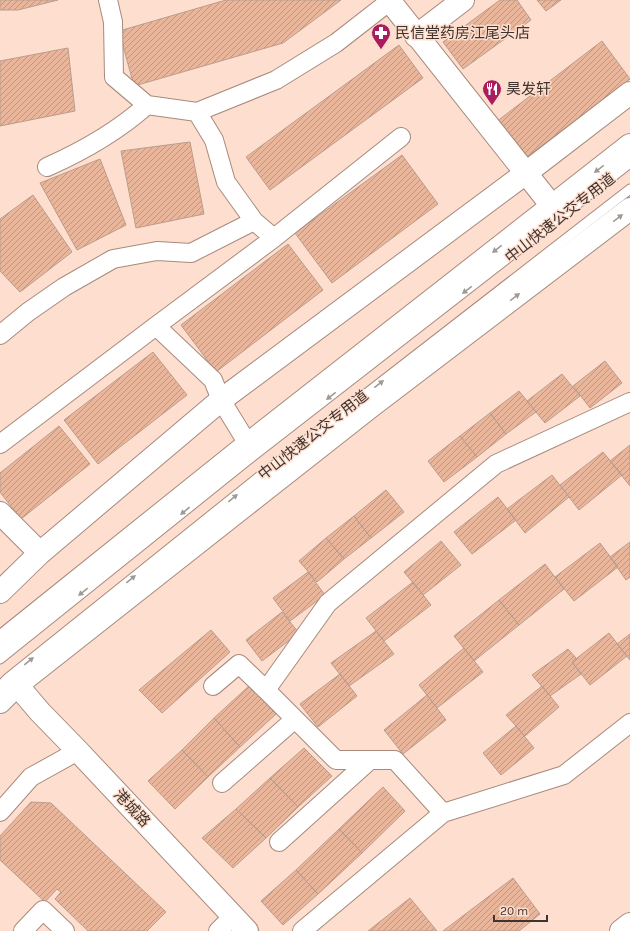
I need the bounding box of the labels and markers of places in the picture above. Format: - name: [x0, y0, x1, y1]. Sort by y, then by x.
- pharmacy icon: 民信堂药房江尾头店: [370, 22, 392, 50]
- place label: 民信堂药房江尾头店: [395, 24, 530, 42]
- restaurant icon: 昊发轩: [481, 78, 503, 106]
- place label: 昊发轩: [506, 80, 551, 98]

